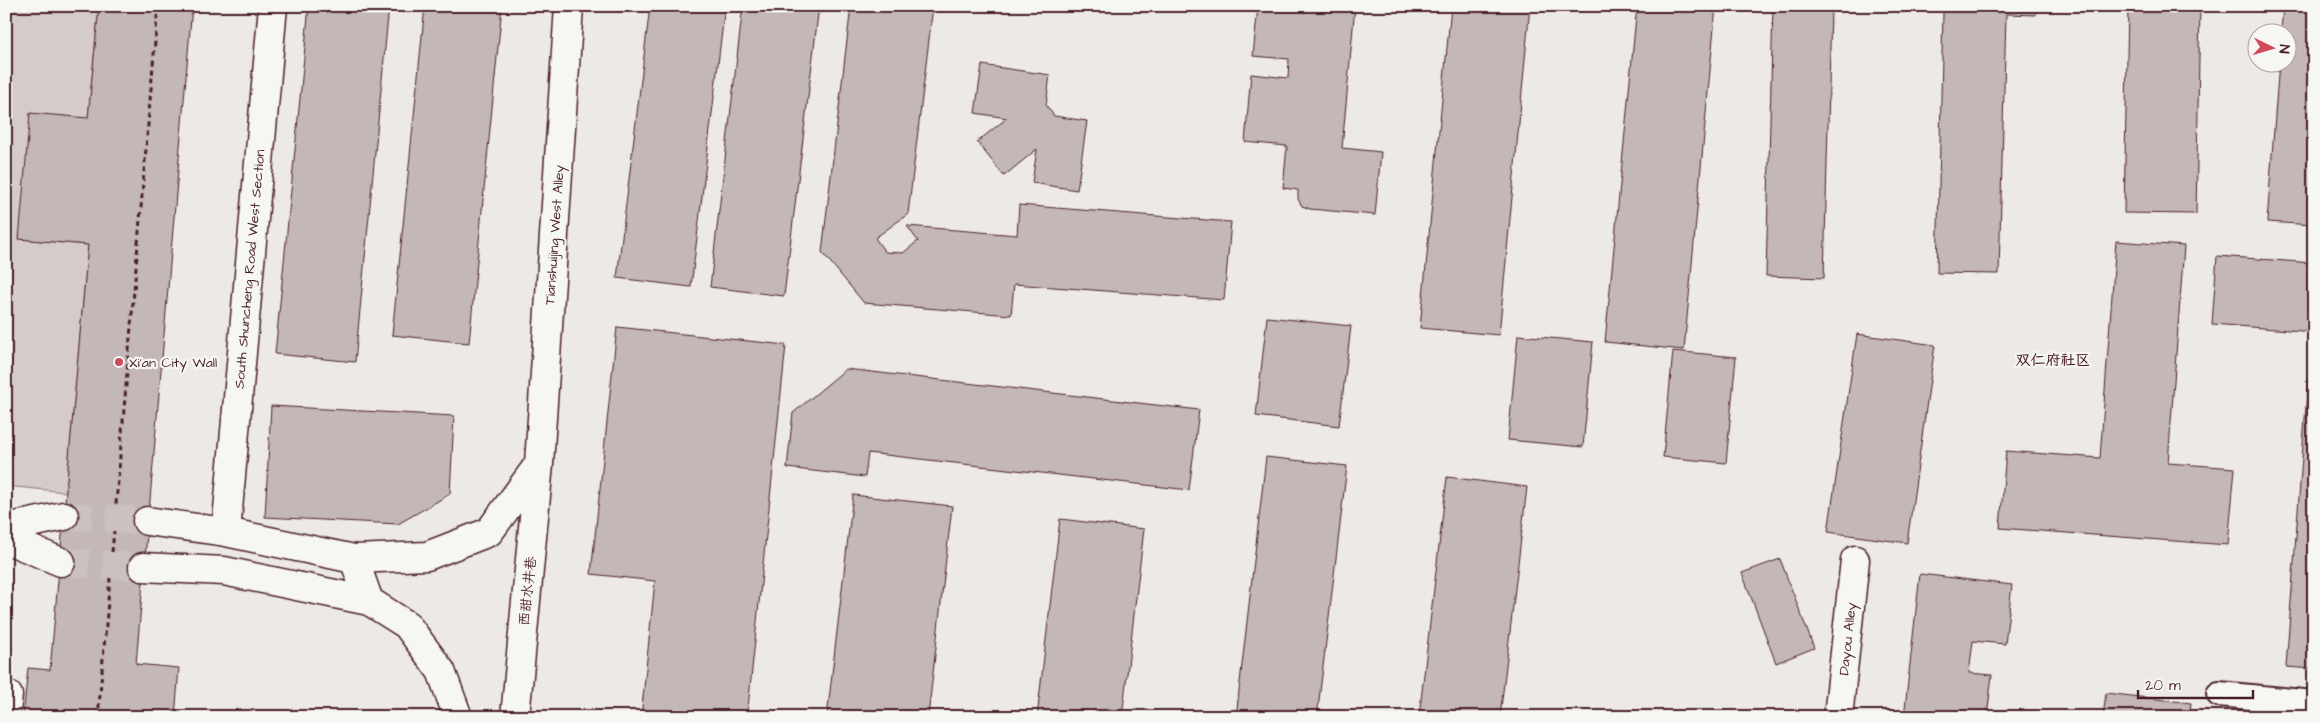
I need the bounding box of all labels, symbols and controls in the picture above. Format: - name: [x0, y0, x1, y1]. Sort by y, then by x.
- north arrow: [2248, 22, 2298, 72]
- text: N: [2274, 44, 2294, 55]
- street label: South Shuncheng Road West Section: [230, 149, 270, 390]
- street label: Tianshuijing West Alley: [540, 164, 570, 306]
- district label: 双仁府社区: [2015, 350, 2091, 371]
- place label: Xi'an City Wall: [129, 353, 217, 373]
- marker: Xi'an City Wall: [113, 356, 125, 368]
- street label: 西甜水井巷: [514, 554, 542, 627]
- street label: Dayou Alley: [1834, 601, 1862, 677]
- scale bar: [2138, 668, 2252, 700]
- text: 20 m: [2145, 675, 2181, 696]

